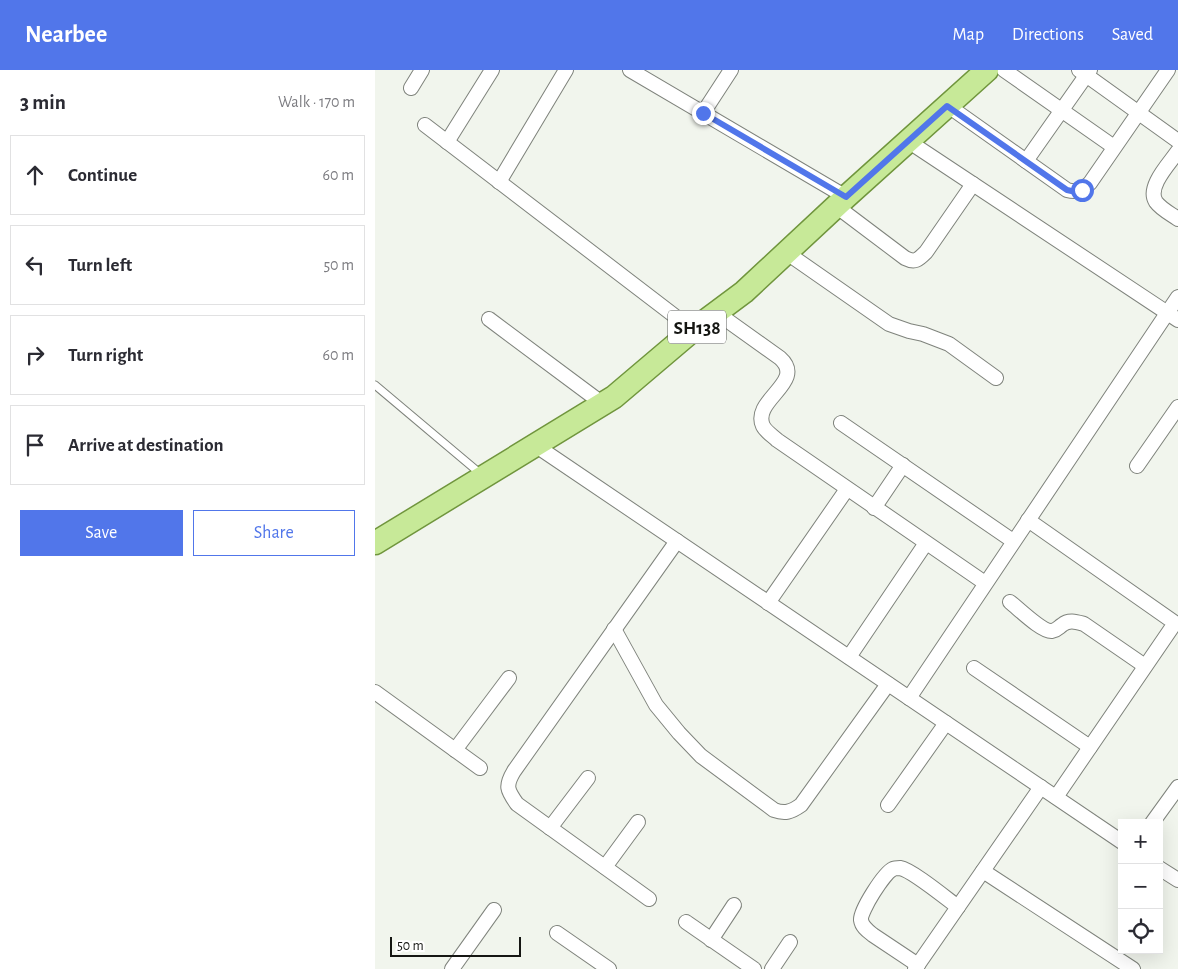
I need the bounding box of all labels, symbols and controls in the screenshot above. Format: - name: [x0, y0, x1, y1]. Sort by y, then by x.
- text: Nearbee: [25, 23, 107, 47]
- text: Map: [953, 26, 984, 44]
- text: Directions: [1012, 26, 1084, 44]
- text: Saved: [1112, 26, 1153, 44]
- text: 3 min: [20, 92, 66, 113]
- text: Walk · 170 m: [278, 94, 355, 110]
- route end: [692, 102, 715, 125]
- icon: ahead: [21, 161, 49, 189]
- text: Continue: [68, 166, 137, 185]
- text: 60 m: [323, 167, 354, 183]
- route start: [1071, 179, 1094, 202]
- icon: left: [21, 251, 49, 279]
- text: Turn left: [68, 256, 132, 275]
- text: 50 m: [323, 257, 354, 273]
- road number: SH138: [668, 310, 726, 344]
- icon: right: [21, 341, 49, 369]
- text: Turn right: [68, 346, 143, 365]
- text: 60 m: [323, 347, 354, 363]
- icon: arrive: [21, 431, 49, 459]
- text: Arrive at destination: [68, 436, 224, 455]
- button: Save: [20, 510, 183, 556]
- button: Share: [193, 510, 355, 556]
- map controls: [1118, 819, 1163, 954]
- button: +: [1118, 819, 1163, 864]
- button: −: [1118, 864, 1163, 909]
- button: locate: [1118, 909, 1163, 954]
- scale bar: [390, 934, 521, 957]
- text: 50 m: [397, 939, 424, 953]

